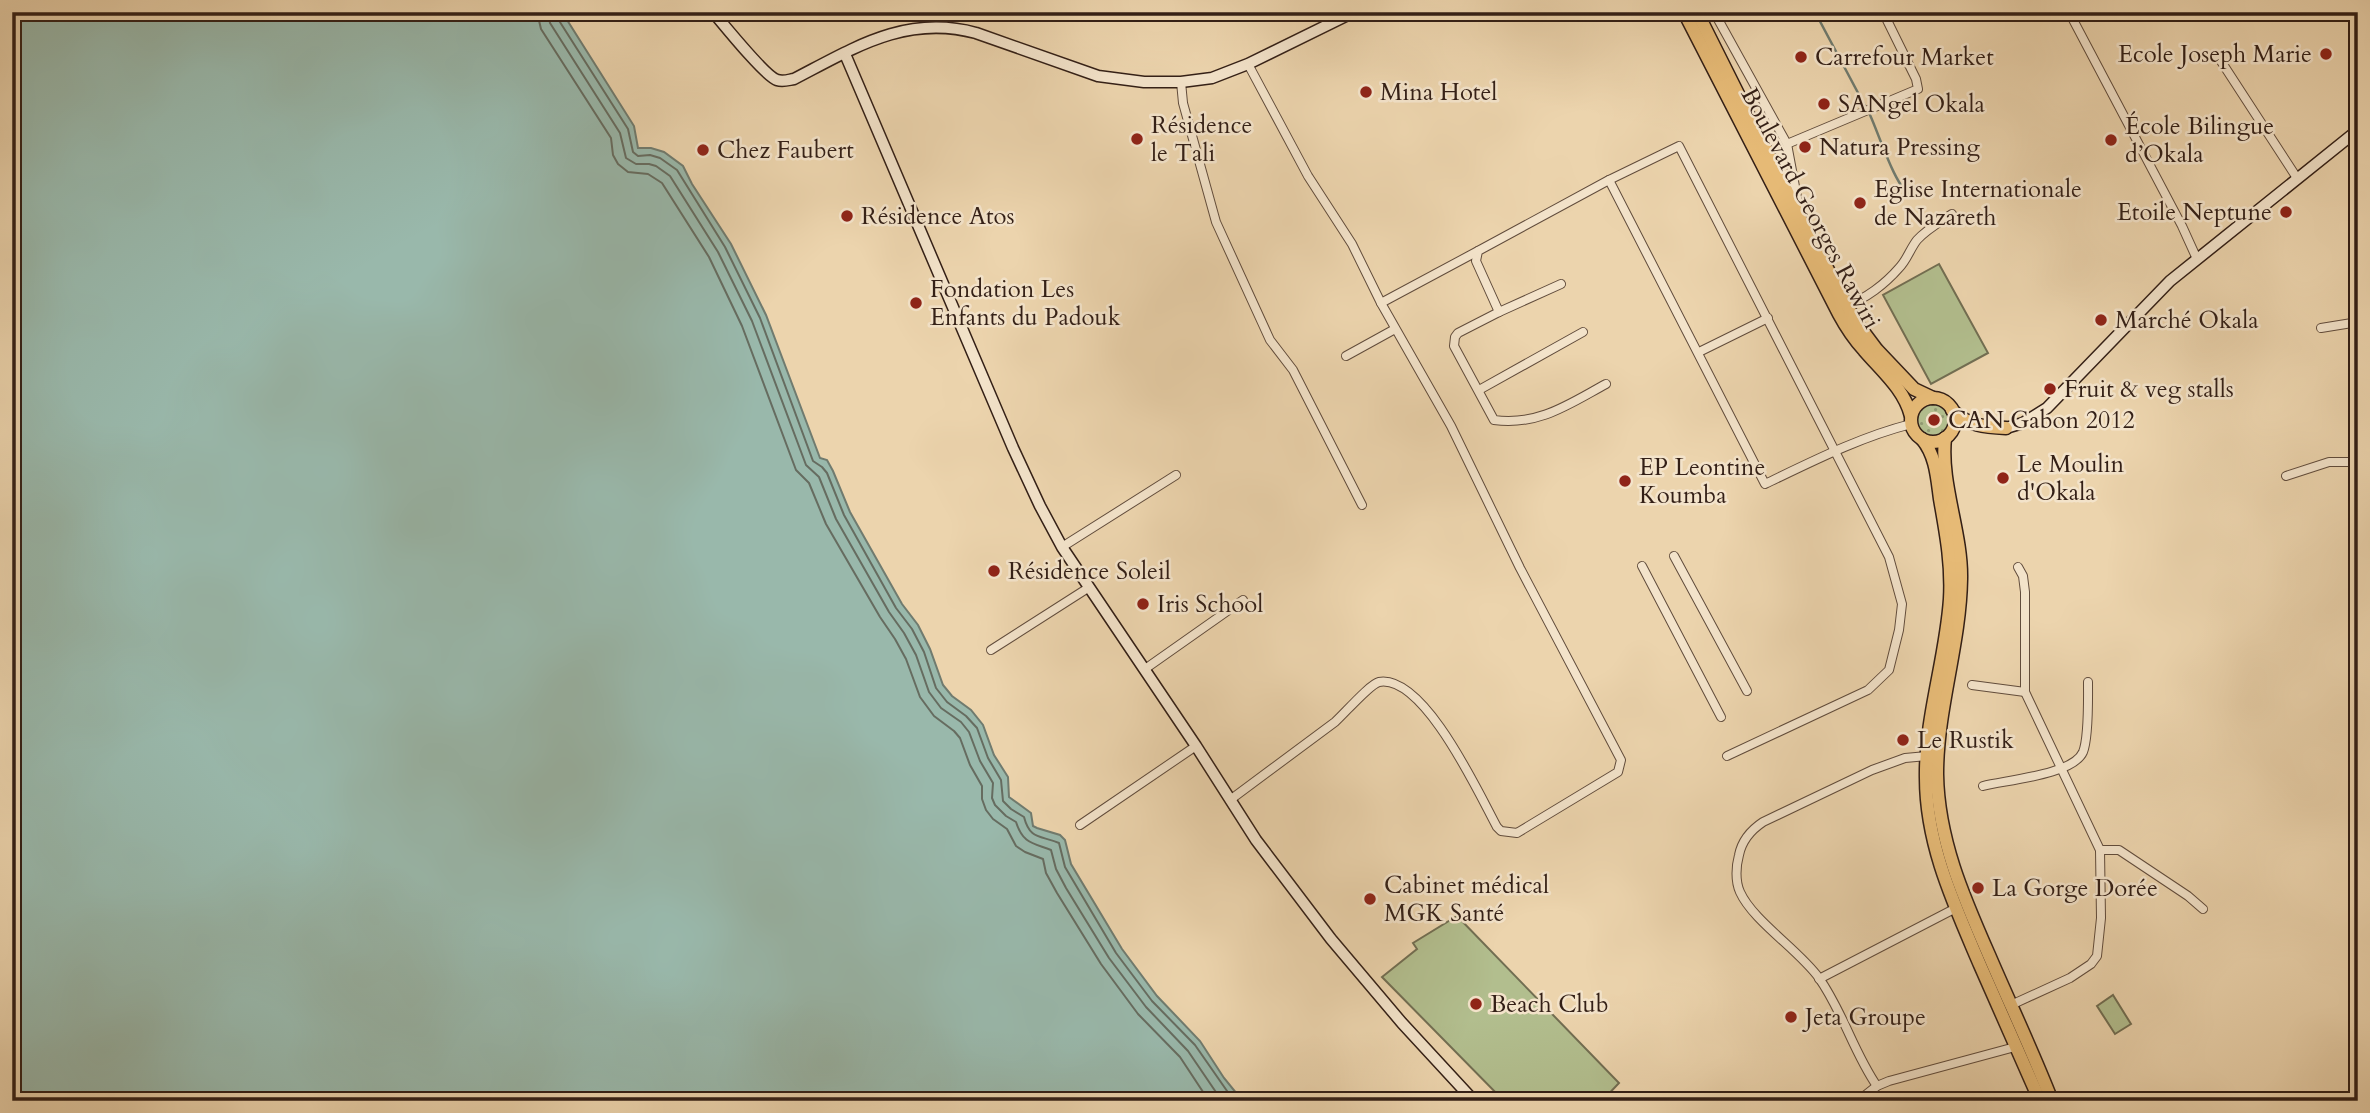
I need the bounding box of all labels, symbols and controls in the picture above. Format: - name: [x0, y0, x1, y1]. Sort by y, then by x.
- place label: Ecole Joseph Marie: [2118, 38, 2312, 71]
- place label: Carrefour Market: [1815, 41, 1994, 74]
- marker: Ecole Joseph Marie: [2318, 46, 2334, 62]
- marker: Carrefour Market: [1793, 49, 1809, 65]
- place label: Mina Hotel: [1380, 76, 1497, 109]
- street label: Boulevard Georges Rawiri: [1733, 82, 1888, 335]
- marker: Mina Hotel: [1358, 84, 1374, 100]
- place label: SANgel Okala: [1838, 88, 1986, 121]
- marker: SANgel Okala: [1816, 96, 1832, 112]
- place label: Résidence le Tali: [1151, 109, 1252, 170]
- place label: École Bilingue d’Okala: [2125, 110, 2274, 171]
- marker: Résidence le Tali: [1129, 131, 1145, 147]
- place label: Natura Pressing: [1819, 131, 1980, 164]
- marker: École Bilingue d’Okala: [2103, 132, 2119, 148]
- place label: Chez Faubert: [717, 134, 854, 167]
- marker: Natura Pressing: [1797, 139, 1813, 155]
- marker: Chez Faubert: [695, 142, 711, 158]
- place label: Eglise Internationale de Nazareth: [1874, 173, 2082, 234]
- marker: Eglise Internationale de Nazareth: [1852, 195, 1868, 211]
- place label: Etoile Neptune: [2117, 196, 2272, 229]
- place label: Résidence Atos: [861, 200, 1015, 233]
- marker: Etoile Neptune: [2278, 204, 2294, 220]
- marker: Résidence Atos: [839, 208, 855, 224]
- place label: Fondation Les Enfants du Padouk: [930, 273, 1121, 334]
- marker: Fondation Les Enfants du Padouk: [908, 295, 924, 311]
- place label: Marché Okala: [2115, 304, 2259, 337]
- marker: Marché Okala: [2093, 312, 2109, 328]
- place label: Fruit & veg stalls: [2064, 373, 2234, 406]
- marker: Fruit & veg stalls: [2042, 381, 2058, 397]
- place label: CAN Gabon 2012: [1948, 404, 2135, 437]
- marker: CAN Gabon 2012: [1926, 412, 1942, 428]
- place label: Le Moulin d'Okala: [2017, 448, 2124, 509]
- place label: EP Leontine Koumba: [1639, 451, 1765, 512]
- marker: Le Moulin d'Okala: [1995, 470, 2011, 486]
- marker: EP Leontine Koumba: [1617, 473, 1633, 489]
- place label: Résidence Soleil: [1008, 555, 1171, 588]
- marker: Résidence Soleil: [986, 563, 1002, 579]
- place label: Iris School: [1157, 588, 1263, 621]
- marker: Iris School: [1135, 596, 1151, 612]
- place label: Le Rustik: [1917, 724, 2014, 757]
- marker: Le Rustik: [1895, 732, 1911, 748]
- place label: Cabinet médical MGK Santé: [1384, 869, 1549, 930]
- place label: La Gorge Dorée: [1992, 872, 2158, 905]
- marker: La Gorge Dorée: [1970, 880, 1986, 896]
- marker: Cabinet médical MGK Santé: [1362, 891, 1378, 907]
- place label: Beach Club: [1490, 988, 1609, 1021]
- marker: Beach Club: [1468, 996, 1484, 1012]
- place label: Jeta Groupe: [1802, 1001, 1926, 1034]
- marker: Jeta Groupe: [1783, 1009, 1799, 1025]

